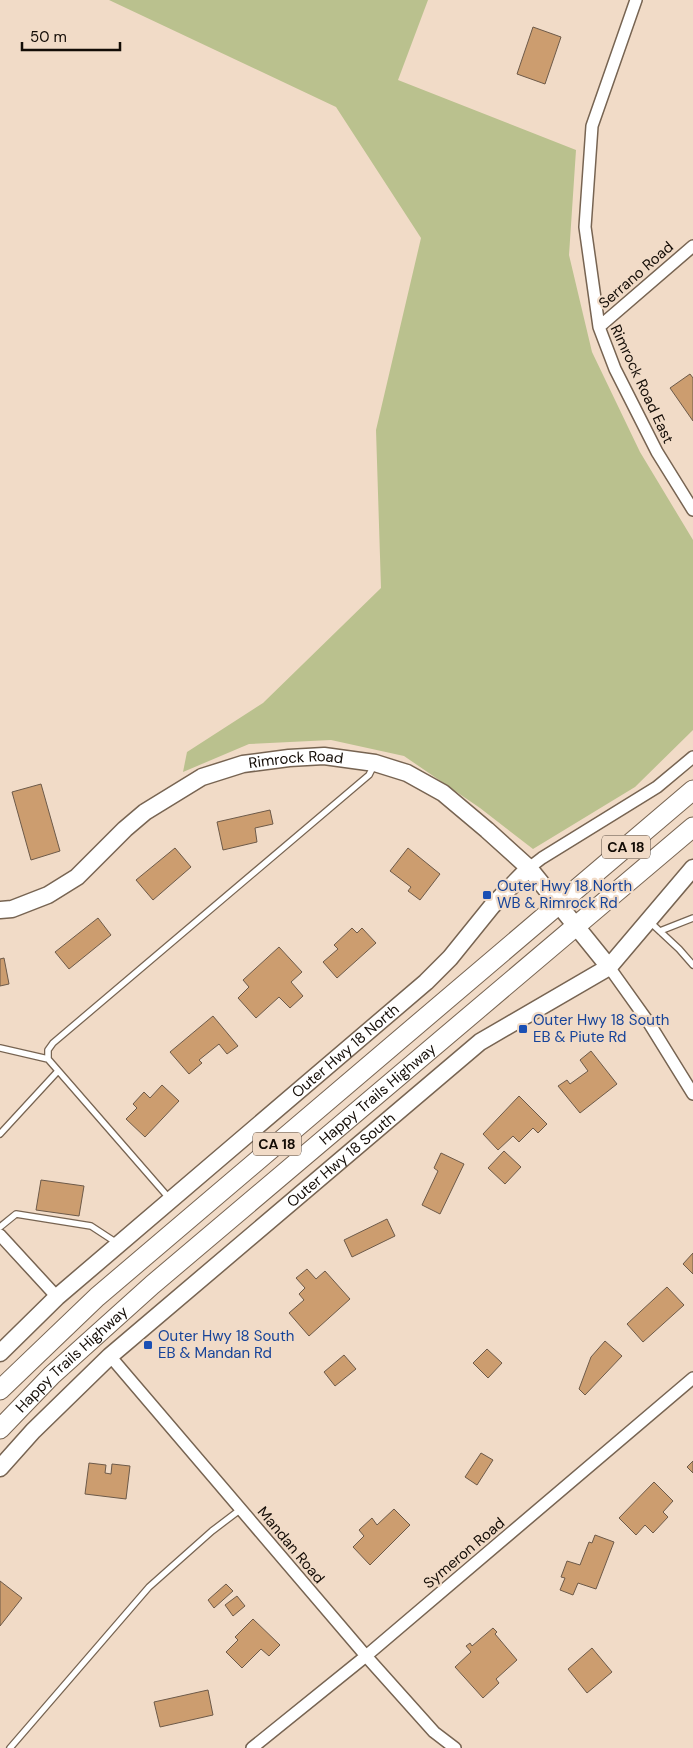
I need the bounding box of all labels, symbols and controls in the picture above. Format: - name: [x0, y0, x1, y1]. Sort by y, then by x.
- scale bar: [22, 20, 120, 52]
- text: 50 m: [30, 27, 67, 47]
- street label: Serrano Road: [594, 237, 678, 313]
- street label: Rimrock Road East: [606, 321, 678, 447]
- street label: Rimrock Road: [247, 746, 344, 773]
- road number: CA 18: [602, 836, 650, 859]
- place label: Outer Hwy 18 North WB & Rimrock Rd: [497, 876, 632, 913]
- marker: Outer Hwy 18 North WB & Rimrock Rd: [481, 889, 493, 901]
- street label: Outer Hwy 18 North: [287, 999, 403, 1102]
- place label: Outer Hwy 18 South EB & Piute Rd: [533, 1010, 669, 1047]
- marker: Outer Hwy 18 South EB & Piute Rd: [517, 1023, 529, 1035]
- street label: Happy Trails Highway: [315, 1039, 441, 1149]
- street label: Outer Hwy 18 South: [282, 1108, 400, 1212]
- road number: CA 18: [253, 1132, 301, 1156]
- street label: Happy Trails Highway: [11, 1301, 132, 1417]
- place label: Outer Hwy 18 South EB & Mandan Rd: [158, 1326, 294, 1363]
- marker: Outer Hwy 18 South EB & Mandan Rd: [142, 1339, 154, 1351]
- street label: Mandan Road: [253, 1502, 329, 1588]
- street label: Symeron Road: [419, 1513, 509, 1593]

